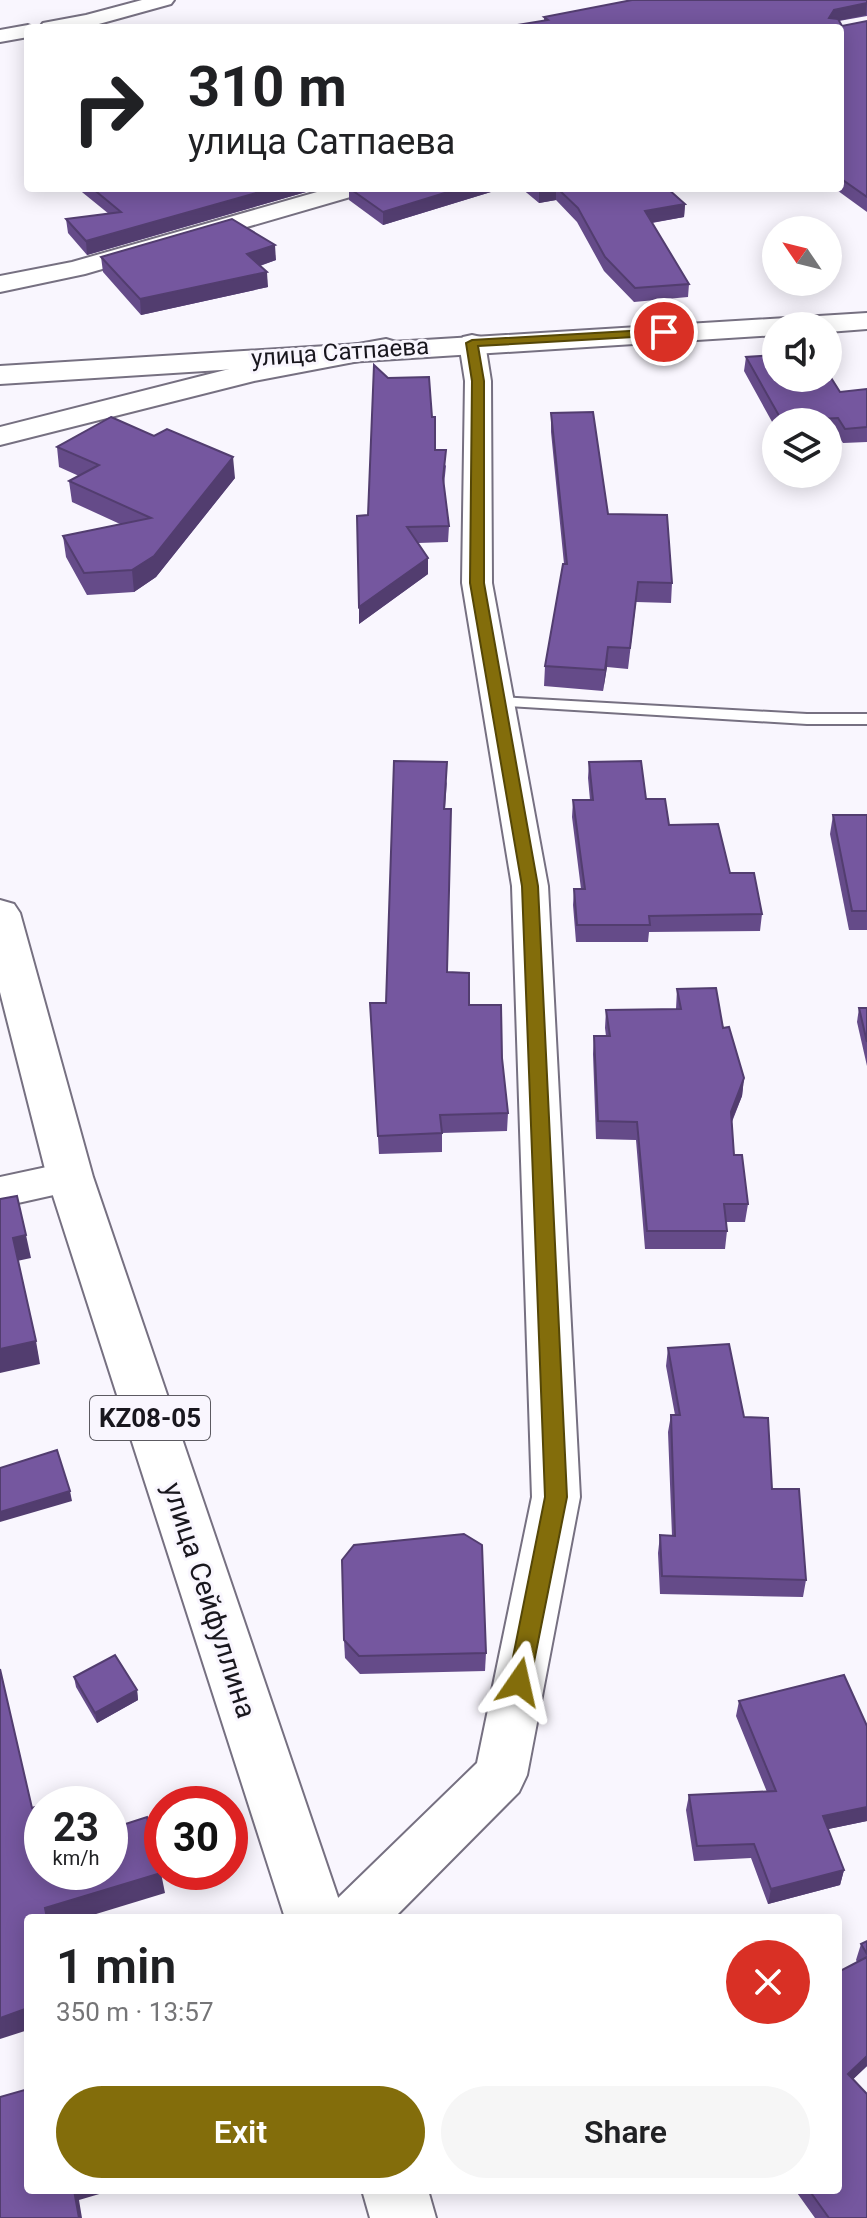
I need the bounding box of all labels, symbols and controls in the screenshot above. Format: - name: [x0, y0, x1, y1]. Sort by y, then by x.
- text: 310 m: [188, 54, 347, 120]
- icon: right: [56, 56, 160, 160]
- text: улица Сатпаева: [188, 121, 455, 163]
- north arrow: [762, 216, 842, 296]
- map controls: [762, 216, 842, 488]
- pin: [630, 298, 698, 366]
- icon: arrive: [642, 310, 686, 354]
- button: sound: [762, 312, 842, 392]
- street label: улица Сатпаева: [250, 332, 430, 372]
- button: layers: [762, 408, 842, 488]
- road number: KZ08-05: [90, 1396, 210, 1440]
- street label: улица Сейфуллина: [156, 1478, 263, 1722]
- position arrow: [477, 1640, 561, 1724]
- speed limit sign: 30: [144, 1786, 248, 1890]
- text: 23: [53, 1804, 99, 1851]
- text: km/h: [53, 1846, 99, 1870]
- text: 1 min: [56, 1938, 176, 1995]
- button: close: [726, 1940, 810, 2024]
- text: 350 m · 13:57: [56, 1997, 214, 2027]
- button: Exit: [56, 2086, 425, 2178]
- button: Share: [441, 2086, 810, 2178]

